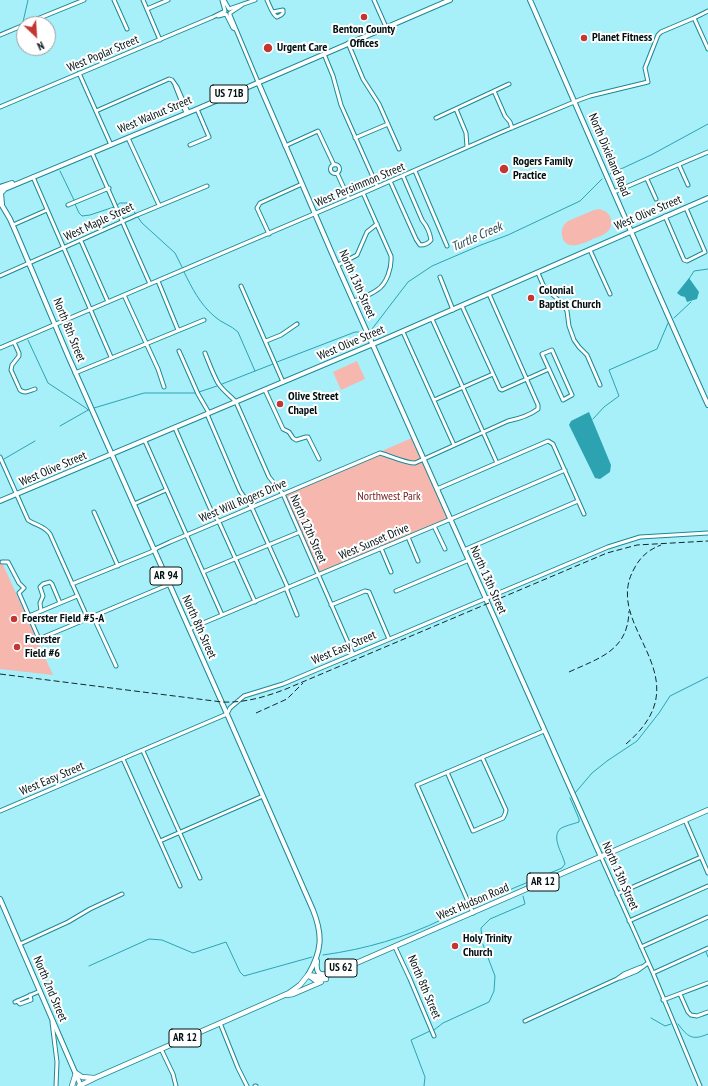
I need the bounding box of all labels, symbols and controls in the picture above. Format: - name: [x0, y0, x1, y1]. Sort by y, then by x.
- marker: Benton County Offices: [359, 12, 369, 22]
- north arrow: [16, 16, 56, 56]
- place label: Benton County Offices: [333, 23, 395, 51]
- place label: Planet Fitness: [592, 31, 652, 45]
- street label: West Poplar Street: [65, 32, 141, 76]
- marker: Planet Fitness: [579, 33, 589, 43]
- text: N: [35, 38, 46, 54]
- place label: Urgent Care: [277, 41, 327, 55]
- marker: Urgent Care: [262, 42, 274, 54]
- road number: US 71B: [210, 85, 248, 103]
- street label: West Walnut Street: [116, 93, 194, 137]
- street label: North Dixieland Road: [585, 111, 633, 199]
- place label: Rogers Family Practice: [513, 155, 573, 183]
- street label: West Persimmon Street: [313, 160, 407, 210]
- marker: Rogers Family Practice: [498, 163, 510, 175]
- street label: West Olive Street: [612, 192, 684, 234]
- street label: West Maple Street: [62, 200, 136, 244]
- water label: Turtle Creek: [449, 219, 505, 255]
- street label: North 13th Street: [336, 248, 378, 320]
- place label: Colonial Baptist Church: [539, 284, 601, 312]
- marker: Colonial Baptist Church: [526, 293, 536, 303]
- street label: North 8th Street: [50, 296, 88, 364]
- street label: West Olive Street: [315, 322, 387, 364]
- place label: Olive Street Chapel: [288, 390, 339, 418]
- marker: Olive Street Chapel: [275, 399, 285, 409]
- street label: West Olive Street: [17, 448, 89, 490]
- street label: West Will Rogers Drive: [197, 476, 289, 526]
- park label: Northwest Park: [357, 490, 421, 504]
- street label: North 12th Street: [287, 493, 329, 565]
- street label: West Sunset Drive: [337, 521, 411, 563]
- street label: North 13th Street: [467, 544, 509, 616]
- road number: AR 94: [150, 567, 182, 585]
- street label: North 8th Street: [179, 593, 219, 661]
- place label: Foerster Field #5-A: [22, 612, 104, 626]
- marker: Foerster Field #5-A: [9, 614, 19, 624]
- street label: West Easy Street: [310, 628, 378, 668]
- place label: Foerster Field #6: [25, 633, 60, 661]
- marker: Foerster Field #6: [12, 642, 22, 652]
- street label: West Easy Street: [18, 759, 86, 799]
- street label: North 13th Street: [599, 840, 641, 912]
- road number: AR 12: [527, 873, 559, 891]
- street label: West Hudson Road: [435, 880, 511, 924]
- place label: Holy Trinity Church: [463, 932, 512, 960]
- marker: Holy Trinity Church: [450, 941, 460, 951]
- street label: North 8th Street: [404, 953, 444, 1021]
- street label: North 2nd Street: [30, 954, 70, 1024]
- road number: US 62: [325, 959, 357, 977]
- road number: AR 12: [169, 1029, 201, 1047]

